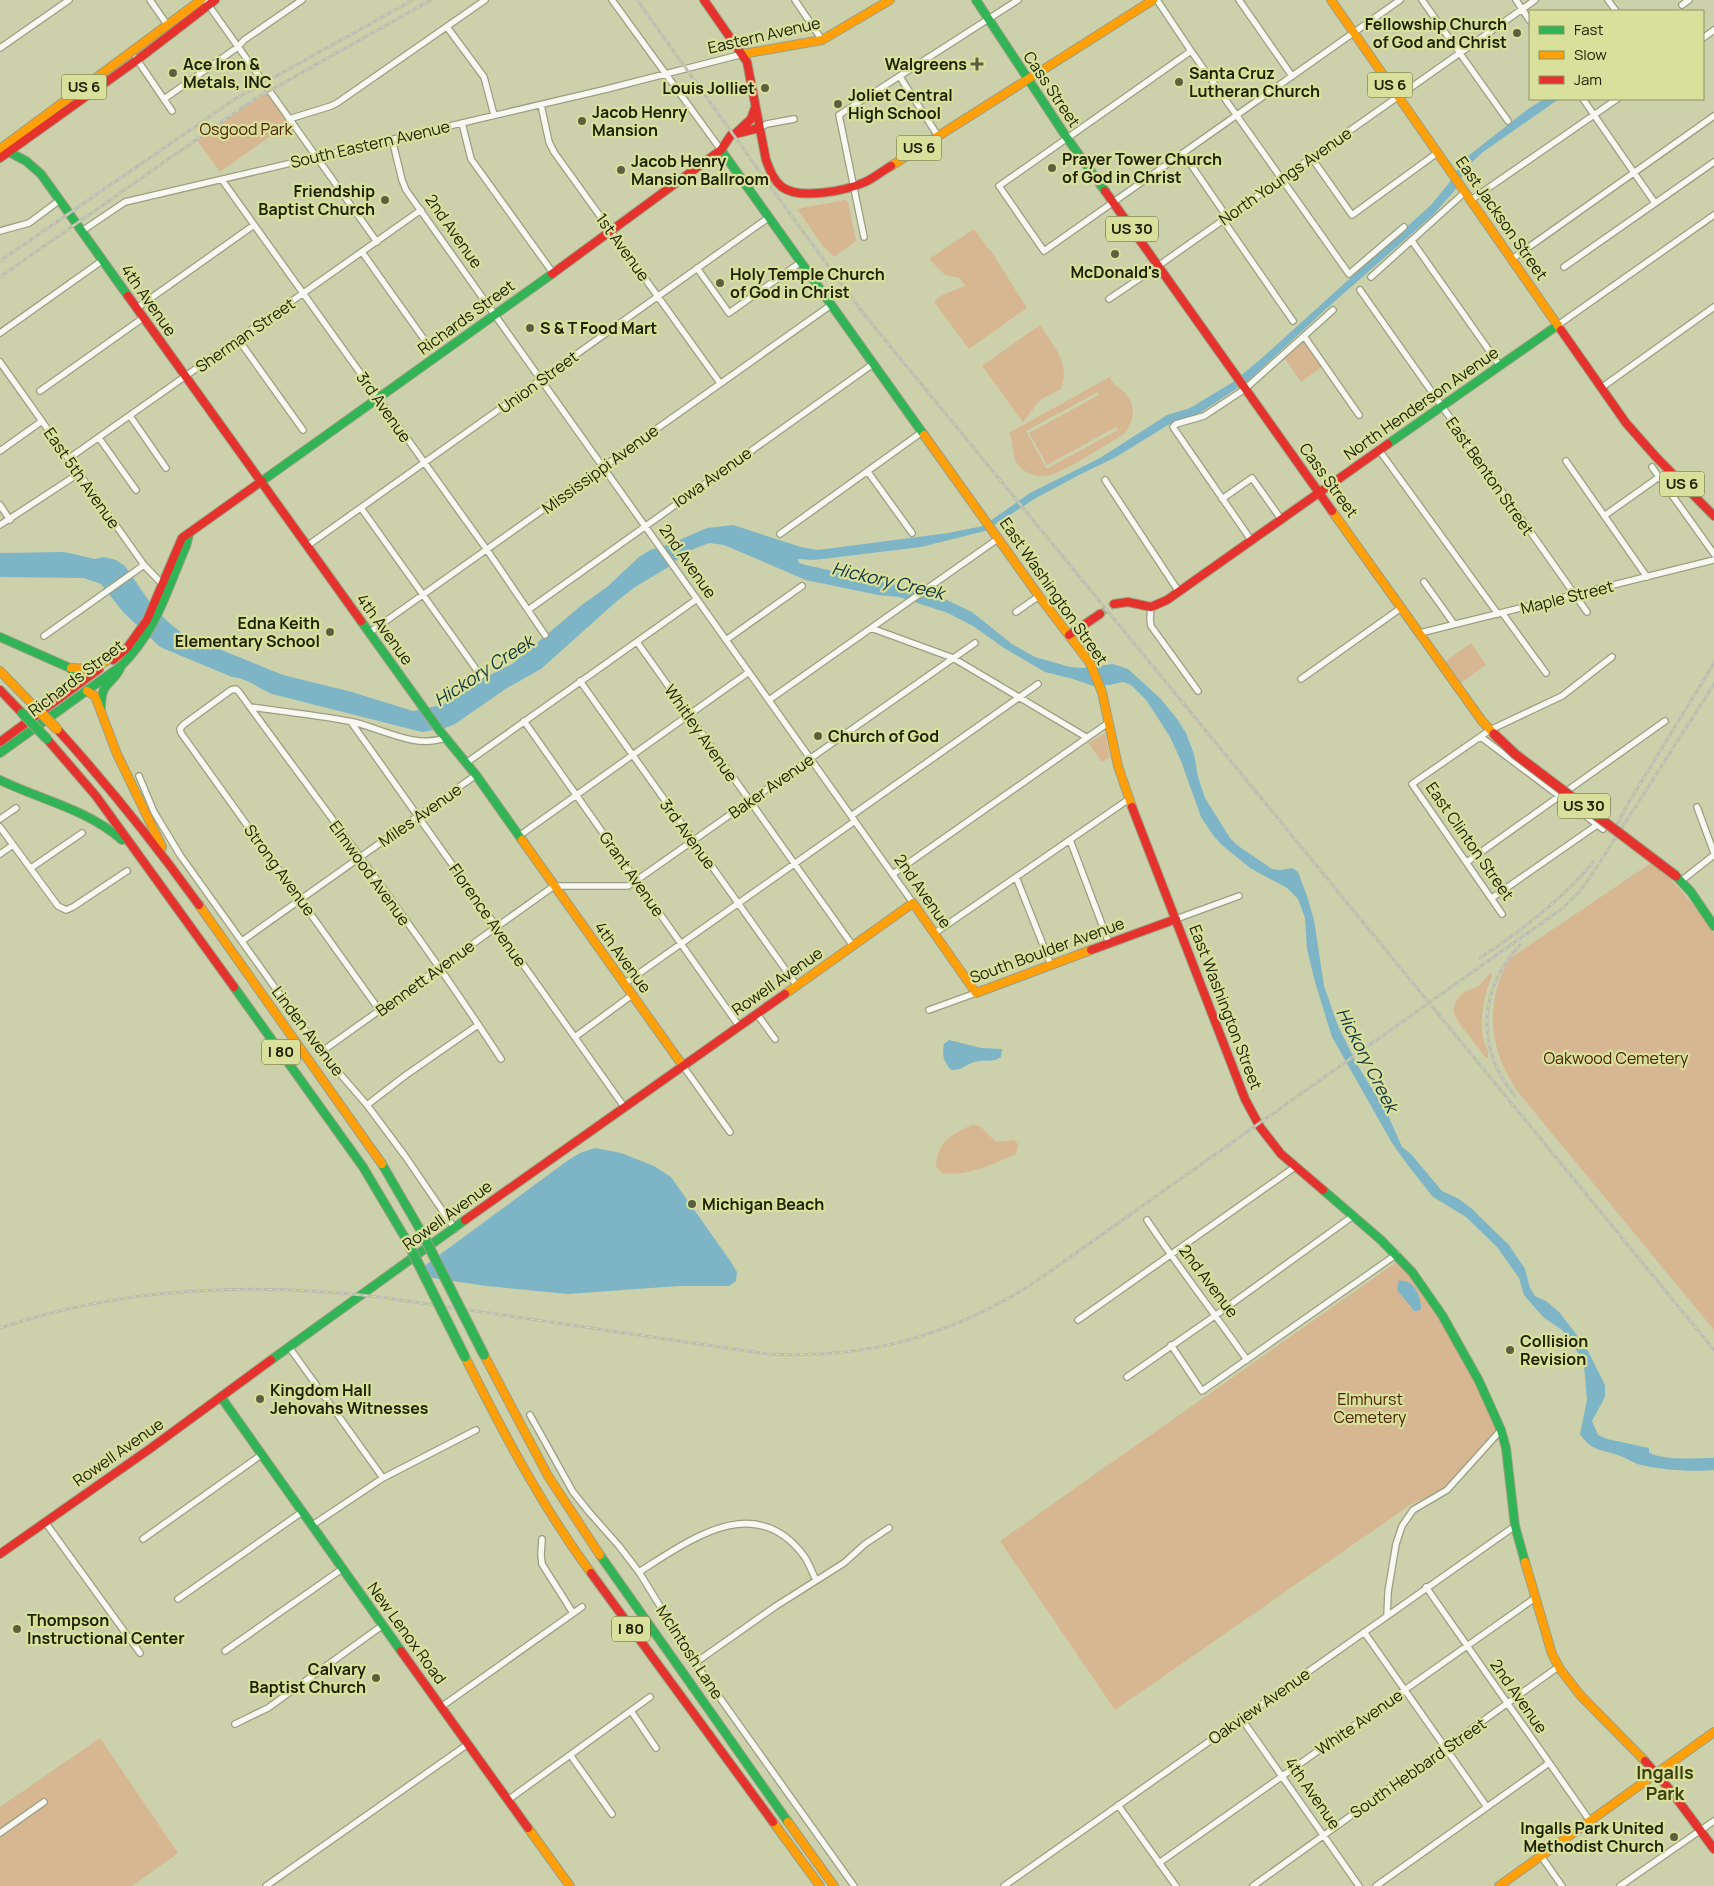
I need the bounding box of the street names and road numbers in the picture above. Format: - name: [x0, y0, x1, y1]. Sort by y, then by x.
- street label: Eastern Avenue: [705, 11, 823, 59]
- street label: Cass Street: [1018, 47, 1086, 131]
- road number: US 6: [1368, 72, 1412, 98]
- road number: US 6: [62, 74, 106, 100]
- street label: South Eastern Avenue: [288, 115, 452, 173]
- street label: North Youngs Avenue: [1214, 122, 1356, 230]
- road number: US 6: [896, 136, 942, 160]
- street label: East Jackson Street: [1451, 152, 1553, 284]
- street label: 2nd Avenue: [420, 189, 488, 273]
- street label: 1st Avenue: [591, 209, 655, 285]
- road number: US 30: [1106, 216, 1158, 242]
- street label: 4th Avenue: [116, 260, 182, 340]
- street label: Richards Street: [413, 274, 519, 360]
- street label: Sherman Street: [191, 293, 299, 377]
- street label: North Henderson Avenue: [1339, 341, 1503, 465]
- street label: Union Street: [494, 346, 582, 418]
- street label: 3rd Avenue: [351, 367, 417, 447]
- street label: East Benton Street: [1441, 412, 1539, 540]
- street label: Mississippi Avenue: [537, 419, 663, 519]
- street label: East 5th Avenue: [39, 423, 125, 533]
- street label: Cass Street: [1294, 438, 1364, 522]
- street label: Iowa Avenue: [668, 442, 756, 512]
- road number: US 6: [1660, 472, 1704, 496]
- street label: East Washington Street: [995, 513, 1113, 669]
- street label: 2nd Avenue: [654, 519, 722, 603]
- street label: Maple Street: [1518, 575, 1616, 619]
- street label: 4th Avenue: [352, 589, 418, 669]
- street label: Richards Street: [24, 635, 128, 721]
- street label: Whitley Avenue: [659, 680, 743, 786]
- street label: Baker Avenue: [724, 748, 818, 824]
- street label: East Clinton Street: [1421, 777, 1519, 905]
- street label: Miles Avenue: [374, 778, 466, 852]
- street label: 3rd Avenue: [655, 794, 721, 874]
- road number: US 30: [1558, 794, 1610, 818]
- street label: Elmwood Avenue: [324, 816, 416, 930]
- street label: Strong Avenue: [239, 820, 321, 920]
- street label: Grant Avenue: [594, 827, 670, 921]
- street label: 2nd Avenue: [889, 849, 957, 933]
- street label: Florence Avenue: [444, 859, 532, 971]
- street label: South Boulder Avenue: [967, 912, 1127, 988]
- street label: 4th Avenue: [590, 917, 656, 997]
- street label: East Washington Street: [1184, 921, 1268, 1093]
- street label: Bennett Avenue: [371, 935, 479, 1021]
- street label: Rowell Avenue: [727, 942, 827, 1020]
- street label: Linden Avenue: [267, 981, 349, 1081]
- road number: I 80: [262, 1040, 300, 1064]
- street label: Rowell Avenue: [398, 1175, 496, 1255]
- street label: 2nd Avenue: [1174, 1240, 1244, 1322]
- street label: Rowell Avenue: [68, 1413, 168, 1491]
- street label: New Lenox Road: [363, 1578, 451, 1688]
- street label: McIntosh Lane: [651, 1601, 729, 1703]
- road number: I 80: [612, 1616, 650, 1642]
- street label: 2nd Avenue: [1485, 1654, 1553, 1738]
- street label: Oakview Avenue: [1204, 1663, 1314, 1749]
- street label: White Avenue: [1311, 1684, 1407, 1760]
- street label: South Hebbard Street: [1346, 1713, 1490, 1823]
- street label: 4th Avenue: [1280, 1753, 1346, 1833]

